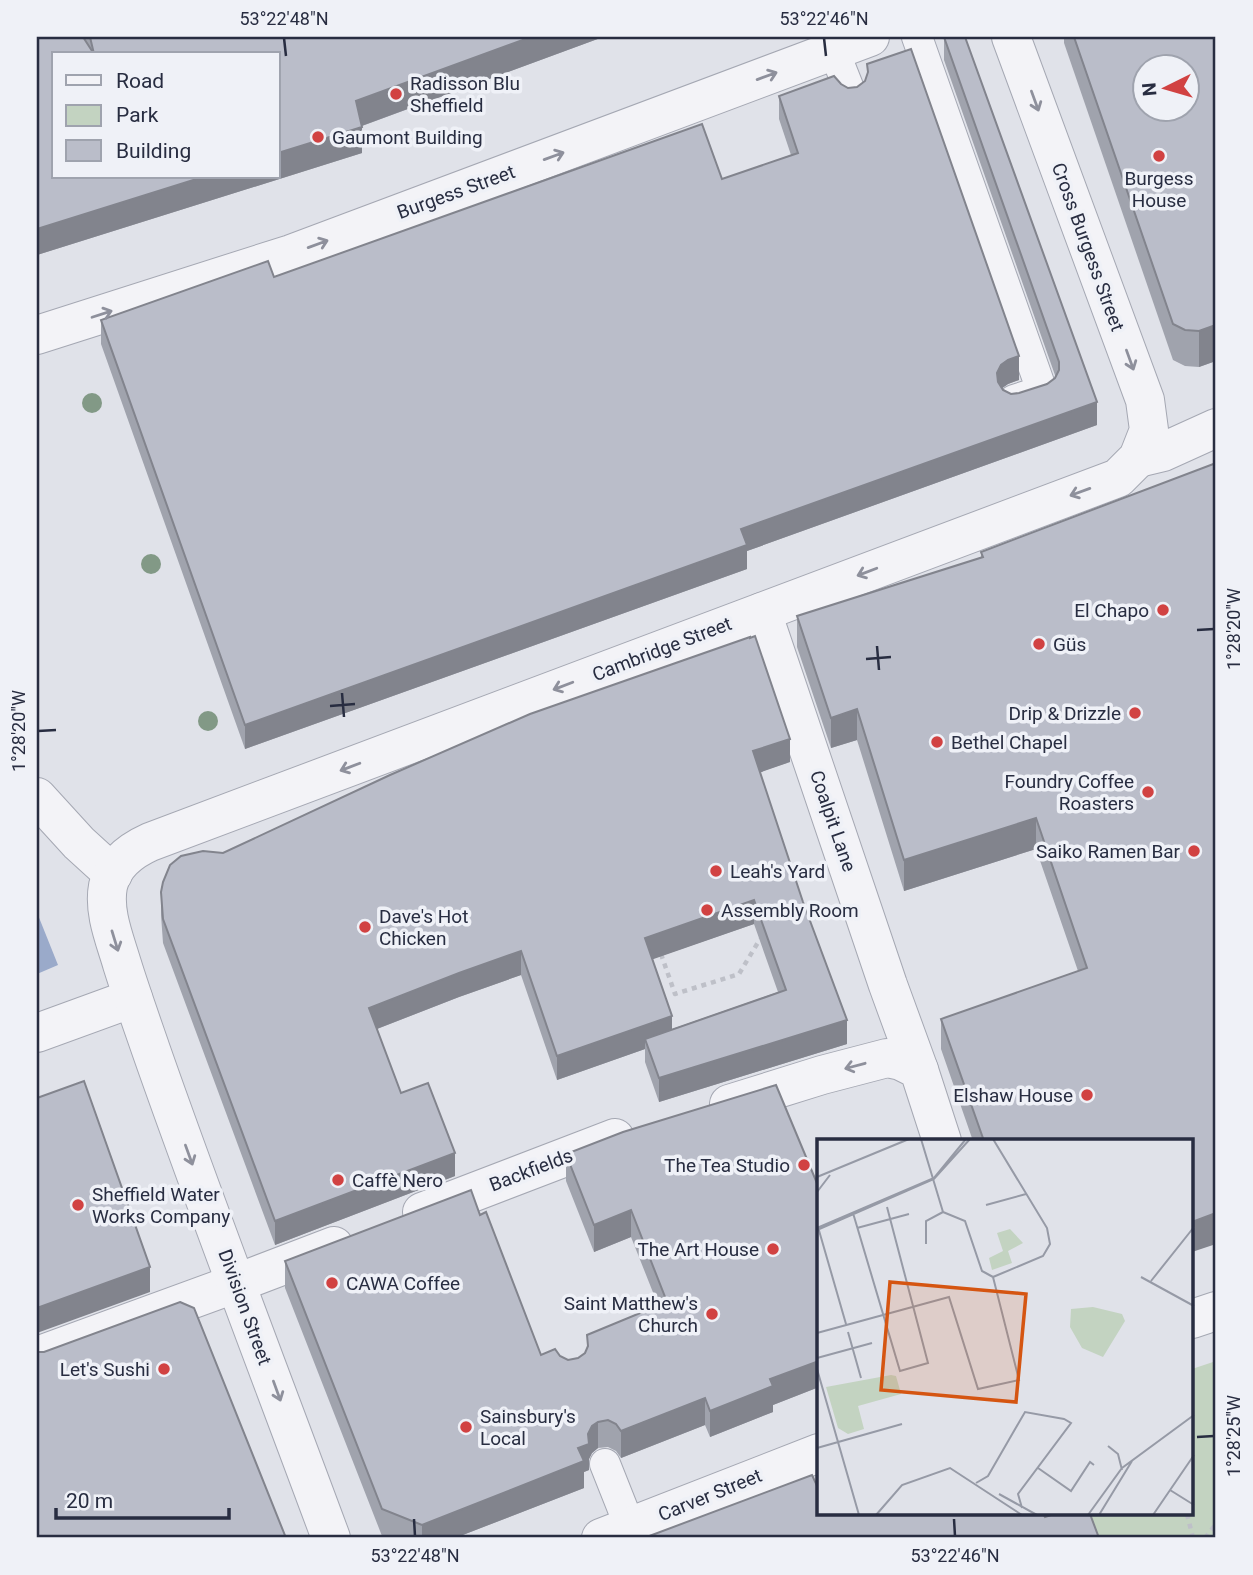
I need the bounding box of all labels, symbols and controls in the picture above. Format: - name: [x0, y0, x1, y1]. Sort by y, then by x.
- text: 53°22'48"N: [239, 8, 329, 29]
- text: 53°22'46"N: [779, 8, 869, 29]
- legend: [52, 52, 280, 178]
- north arrow: [1130, 52, 1200, 122]
- text: Road: [116, 69, 164, 93]
- one-way arrow: [756, 69, 778, 81]
- place label: Radisson Blu Sheffield: [410, 72, 520, 117]
- text: N: [1138, 82, 1162, 97]
- marker: Radisson Blu Sheffield: [388, 86, 404, 102]
- one-way arrow: [1029, 89, 1042, 111]
- text: Park: [116, 103, 159, 127]
- place label: Gaumont Building: [332, 126, 483, 149]
- marker: Gaumont Building: [310, 129, 326, 145]
- text: Building: [116, 139, 191, 163]
- one-way arrow: [543, 148, 565, 161]
- marker: Burgess House: [1151, 148, 1167, 164]
- street label: Burgess Street: [394, 160, 518, 224]
- street label: Cross Burgess Street: [1047, 160, 1129, 334]
- place label: Burgess House: [1125, 167, 1193, 212]
- one-way arrow: [306, 236, 328, 249]
- one-way arrow: [90, 307, 112, 319]
- one-way arrow: [1125, 349, 1137, 371]
- one-way arrow: [1070, 487, 1092, 499]
- one-way arrow: [857, 566, 879, 579]
- text: 1°28'20"W: [1223, 588, 1244, 670]
- place label: El Chapo: [1074, 599, 1149, 622]
- marker: El Chapo: [1155, 602, 1171, 618]
- street label: Cambridge Street: [589, 612, 735, 686]
- place label: Güs: [1053, 633, 1086, 656]
- marker: Güs: [1031, 636, 1047, 652]
- one-way arrow: [552, 681, 574, 694]
- text: 1°28'20"W: [8, 690, 29, 772]
- place label: Drip & Drizzle: [1008, 702, 1121, 725]
- marker: Drip & Drizzle: [1127, 705, 1143, 721]
- place label: Bethel Chapel: [951, 731, 1068, 754]
- marker: Bethel Chapel: [929, 734, 945, 750]
- one-way arrow: [339, 761, 361, 774]
- street label: Coalpit Lane: [805, 767, 861, 875]
- place label: Foundry Coffee Roasters: [1005, 770, 1134, 815]
- marker: Foundry Coffee Roasters: [1140, 784, 1156, 800]
- place label: Saiko Ramen Bar: [1036, 840, 1181, 863]
- marker: Saiko Ramen Bar: [1186, 843, 1202, 859]
- place label: Leah's Yard: [730, 860, 825, 883]
- marker: Leah's Yard: [708, 863, 724, 879]
- place label: Assembly Room: [721, 899, 859, 922]
- marker: Assembly Room: [699, 902, 715, 918]
- place label: Dave's Hot Chicken: [379, 905, 468, 950]
- marker: Dave's Hot Chicken: [357, 919, 373, 935]
- one-way arrow: [110, 929, 122, 951]
- one-way arrow: [844, 1061, 866, 1074]
- place label: Elshaw House: [953, 1084, 1073, 1107]
- marker: Elshaw House: [1079, 1087, 1095, 1103]
- inset map: [817, 1139, 1194, 1516]
- one-way arrow: [184, 1143, 197, 1165]
- street label: Backfields: [486, 1144, 576, 1196]
- place label: The Tea Studio: [664, 1154, 790, 1177]
- marker: The Tea Studio: [796, 1157, 812, 1173]
- place label: Caffè Nero: [352, 1169, 443, 1192]
- marker: Caffè Nero: [330, 1172, 346, 1188]
- place label: Sheffield Water Works Company: [92, 1183, 230, 1228]
- marker: Sheffield Water Works Company: [70, 1197, 86, 1213]
- place label: The Art House: [637, 1238, 759, 1261]
- marker: The Art House: [765, 1241, 781, 1257]
- street label: Division Street: [213, 1246, 277, 1368]
- place label: CAWA Coffee: [346, 1272, 460, 1295]
- marker: CAWA Coffee: [324, 1275, 340, 1291]
- place label: Saint Matthew's Church: [564, 1292, 698, 1337]
- marker: Saint Matthew's Church: [704, 1306, 720, 1322]
- place label: Let's Sushi: [60, 1358, 150, 1381]
- marker: Let's Sushi: [156, 1361, 172, 1377]
- one-way arrow: [271, 1380, 284, 1402]
- text: 1°28'25"W: [1223, 1395, 1244, 1477]
- place label: Sainsbury's Local: [480, 1405, 576, 1450]
- marker: Sainsbury's Local: [458, 1419, 474, 1435]
- street label: Carver Street: [655, 1464, 765, 1526]
- scale bar: [56, 1477, 229, 1521]
- text: 20 m: [66, 1489, 113, 1513]
- text: 53°22'48"N: [370, 1545, 460, 1566]
- text: 53°22'46"N: [910, 1545, 1000, 1566]

